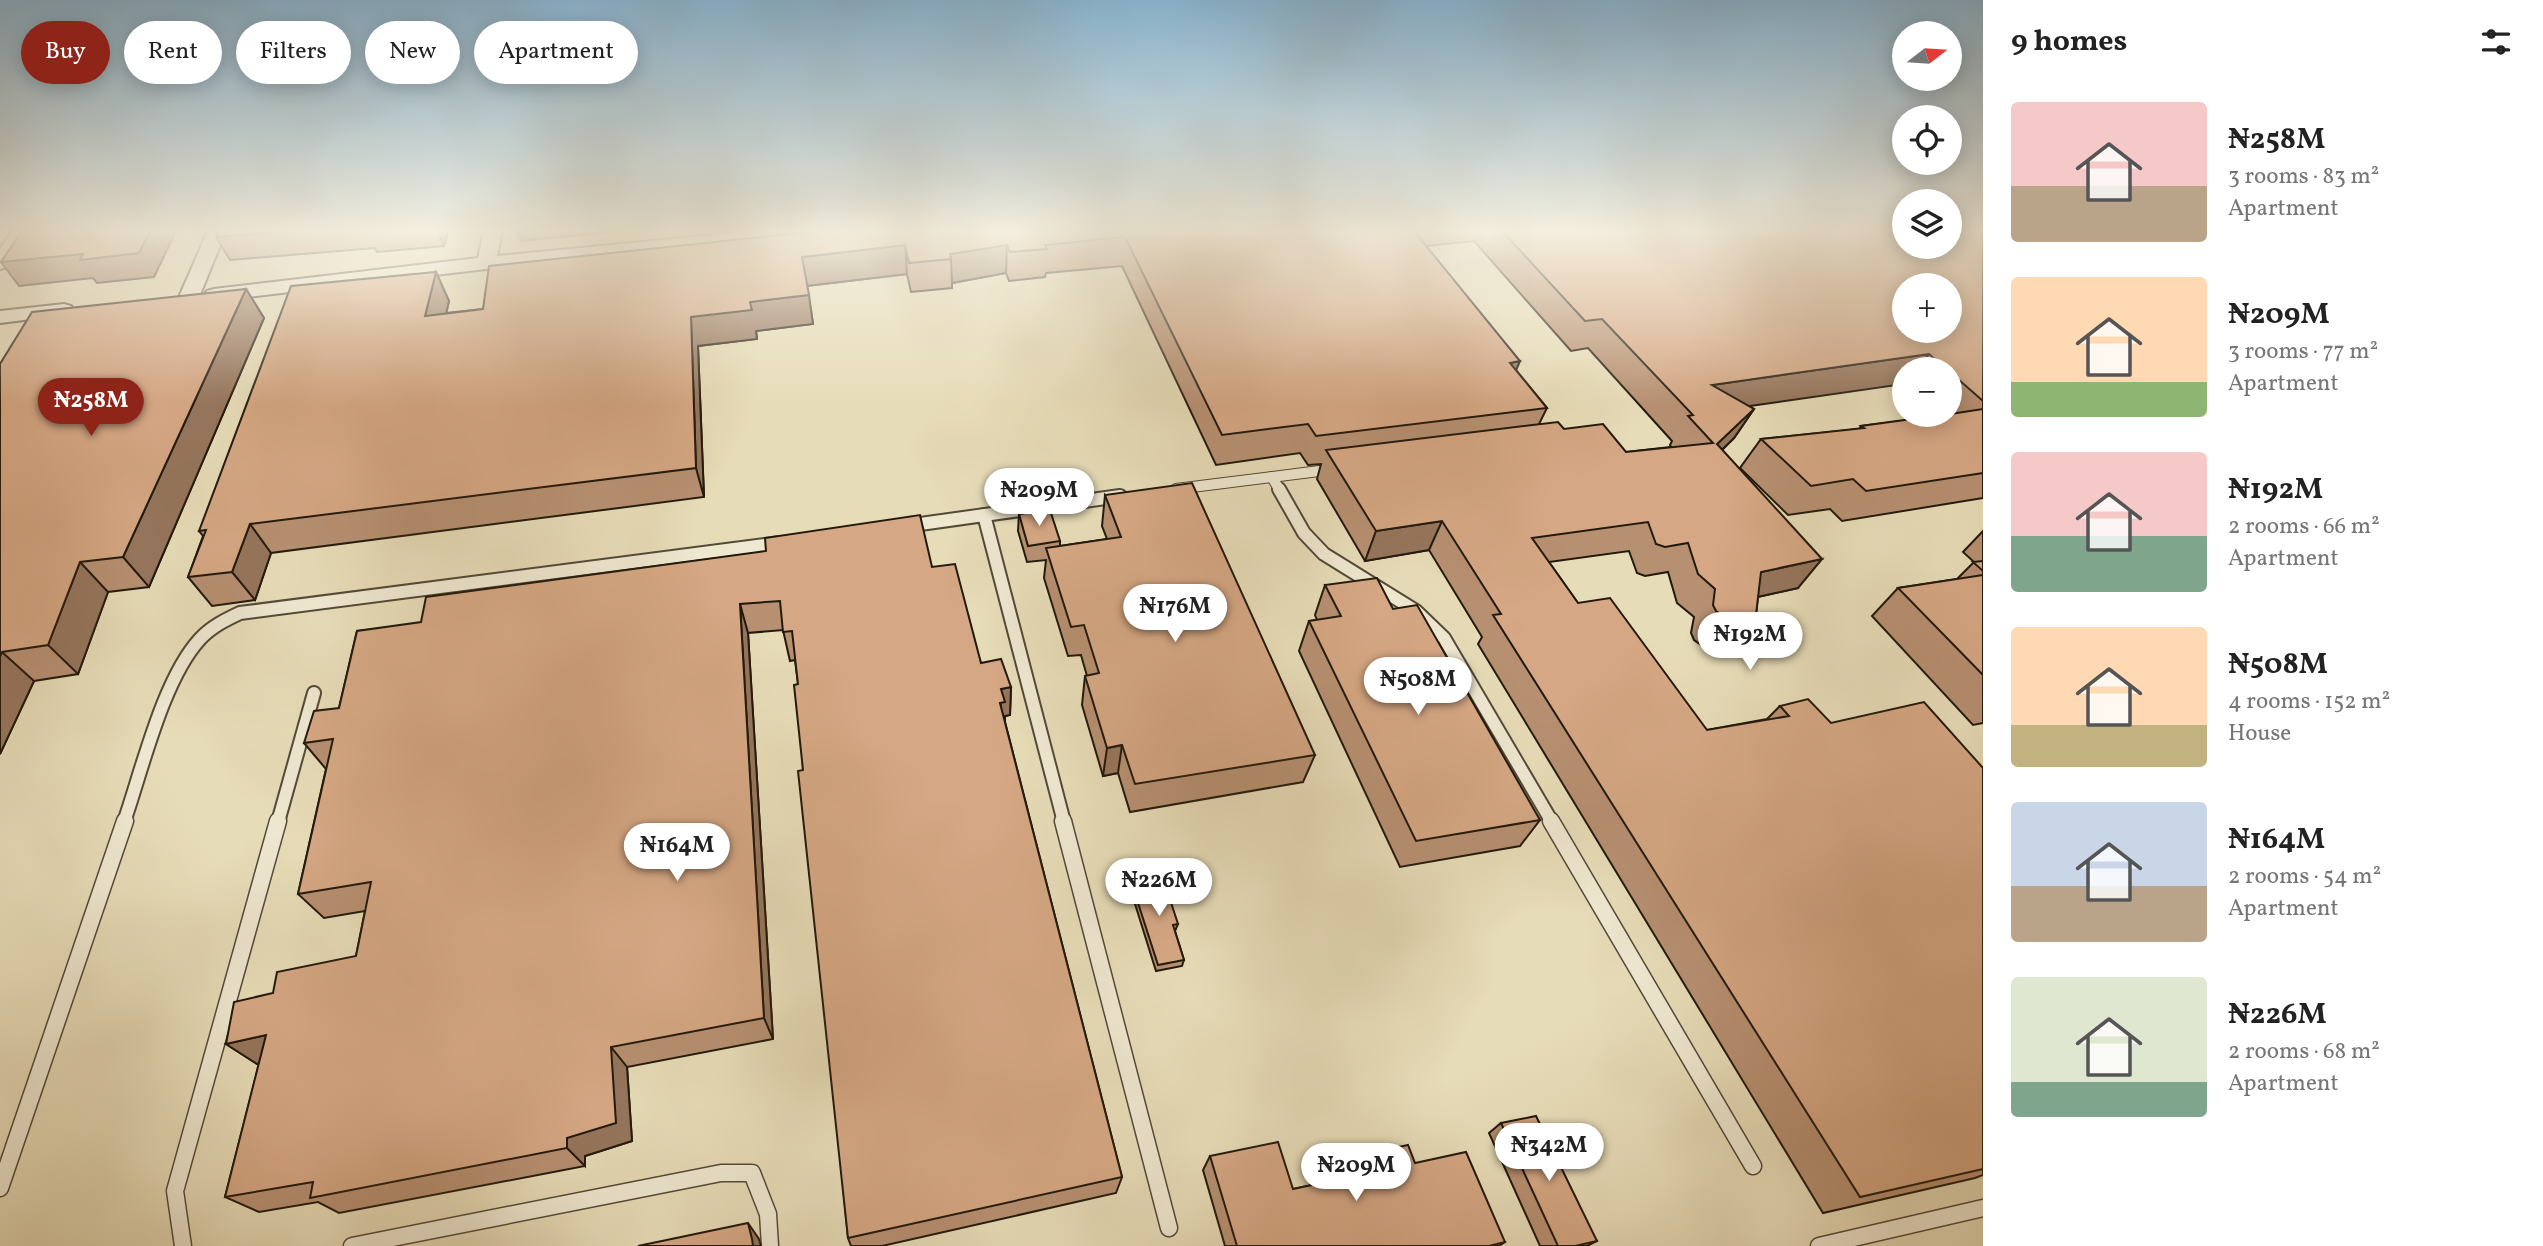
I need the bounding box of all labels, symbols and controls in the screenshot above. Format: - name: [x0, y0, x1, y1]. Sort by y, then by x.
- chip: Buy: [21, 21, 110, 84]
- chip: Rent: [124, 21, 222, 84]
- chip: Filters: [236, 21, 351, 84]
- chip: New: [365, 21, 460, 84]
- chip: Apartment: [474, 21, 638, 84]
- north arrow: [1892, 21, 1962, 91]
- map controls: [1892, 21, 1962, 427]
- text: 9 homes: [2011, 21, 2127, 63]
- icon: filters: [2477, 23, 2515, 61]
- button: locate: [1892, 105, 1962, 175]
- text: ₦258M: [2228, 119, 2325, 161]
- icon: home: [2067, 130, 2151, 214]
- text: 3 rooms · 83 m²: [2228, 161, 2379, 193]
- button: layers: [1892, 189, 1962, 259]
- text: Apartment: [2228, 193, 2339, 225]
- button: +: [1892, 273, 1962, 343]
- text: ₦209M: [2228, 294, 2329, 336]
- icon: home: [2067, 305, 2151, 389]
- text: 3 rooms · 77 m²: [2228, 336, 2378, 368]
- button: −: [1892, 357, 1962, 427]
- text: Apartment: [2228, 368, 2339, 400]
- pin: ₦258M: [42, 378, 140, 438]
- text: ₦258M: [54, 385, 128, 417]
- pin: ₦209M: [990, 468, 1088, 528]
- text: ₦192M: [2228, 469, 2323, 511]
- text: ₦209M: [1000, 475, 1078, 507]
- icon: home: [2067, 480, 2151, 564]
- text: 2 rooms · 66 m²: [2228, 511, 2380, 543]
- text: Apartment: [2228, 543, 2339, 575]
- pin: ₦176M: [1126, 584, 1224, 644]
- text: ₦176M: [1139, 591, 1211, 623]
- pin: ₦192M: [1701, 612, 1799, 672]
- text: ₦192M: [1714, 619, 1786, 651]
- text: ₦508M: [2228, 644, 2328, 686]
- icon: home: [2067, 655, 2151, 739]
- pin: ₦508M: [1369, 658, 1467, 717]
- text: ₦508M: [1380, 664, 1456, 696]
- text: 4 rooms · 152 m²: [2228, 686, 2390, 718]
- text: House: [2228, 718, 2291, 750]
- text: ₦164M: [2228, 819, 2325, 861]
- pin: ₦164M: [628, 824, 726, 883]
- text: ₦164M: [640, 830, 714, 862]
- icon: home: [2067, 830, 2151, 914]
- pin: ₦226M: [1110, 858, 1208, 918]
- text: 2 rooms · 54 m²: [2228, 861, 2381, 893]
- text: ₦226M: [1121, 865, 1197, 897]
- text: Apartment: [2228, 893, 2339, 925]
- text: ₦226M: [2228, 994, 2326, 1036]
- icon: home: [2067, 1005, 2151, 1089]
- text: 2 rooms · 68 m²: [2228, 1036, 2380, 1068]
- text: Apartment: [2228, 1068, 2339, 1100]
- pin: ₦342M: [1500, 1124, 1598, 1183]
- text: ₦342M: [1511, 1130, 1587, 1162]
- pin: ₦209M: [1307, 1144, 1405, 1203]
- text: ₦209M: [1317, 1150, 1395, 1182]

